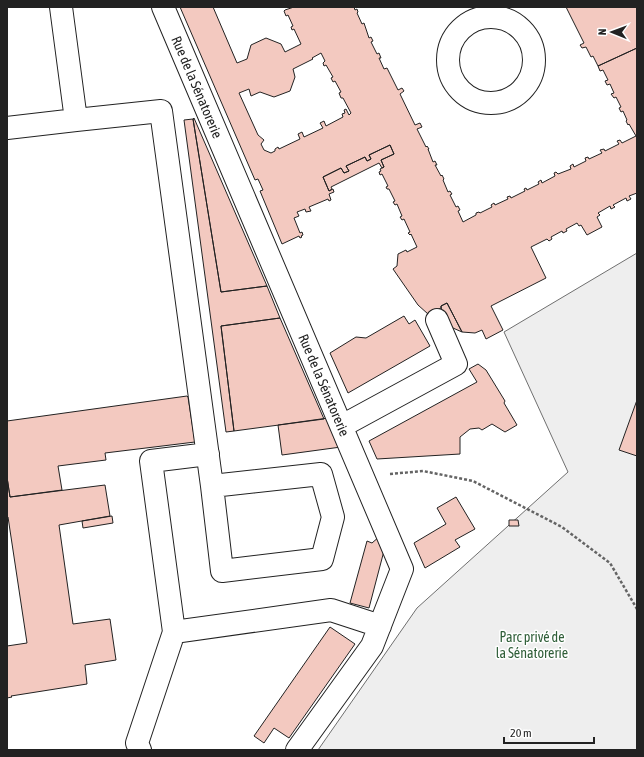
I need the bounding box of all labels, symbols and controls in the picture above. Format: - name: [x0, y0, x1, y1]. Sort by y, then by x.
- north arrow: [592, 12, 632, 52]
- text: N: [596, 28, 608, 35]
- street label: Rue de la Sénatorerie: [168, 34, 226, 140]
- street label: Rue de la Sénatorerie: [295, 332, 353, 438]
- park label: Parc privé de la Sénatorerie: [496, 629, 568, 661]
- scale bar: [504, 719, 594, 745]
- text: 20 m: [510, 726, 532, 740]

